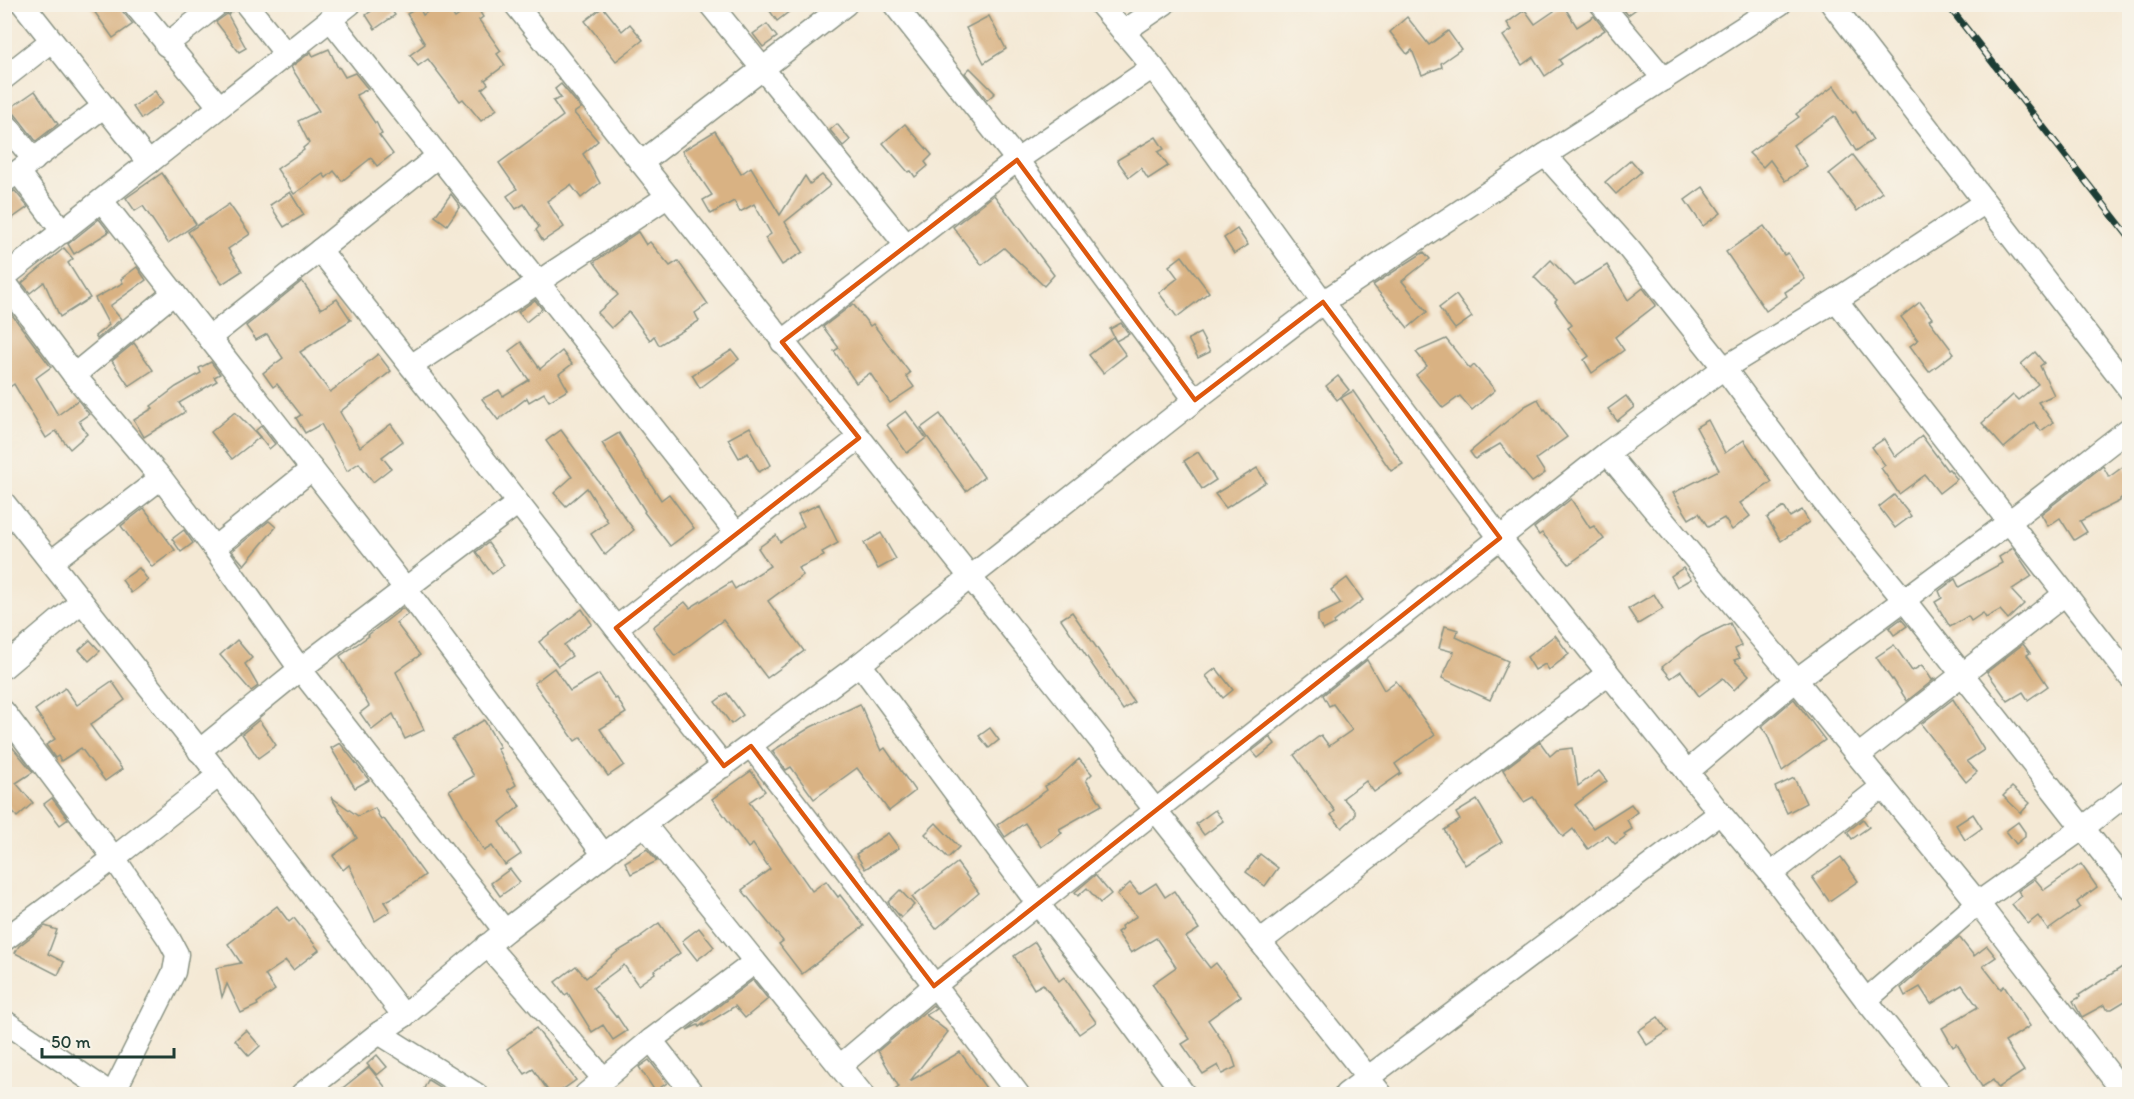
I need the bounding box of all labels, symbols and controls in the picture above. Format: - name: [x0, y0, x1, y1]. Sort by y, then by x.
- scale bar: [42, 1021, 174, 1059]
- text: 50 m: [51, 1031, 91, 1053]

